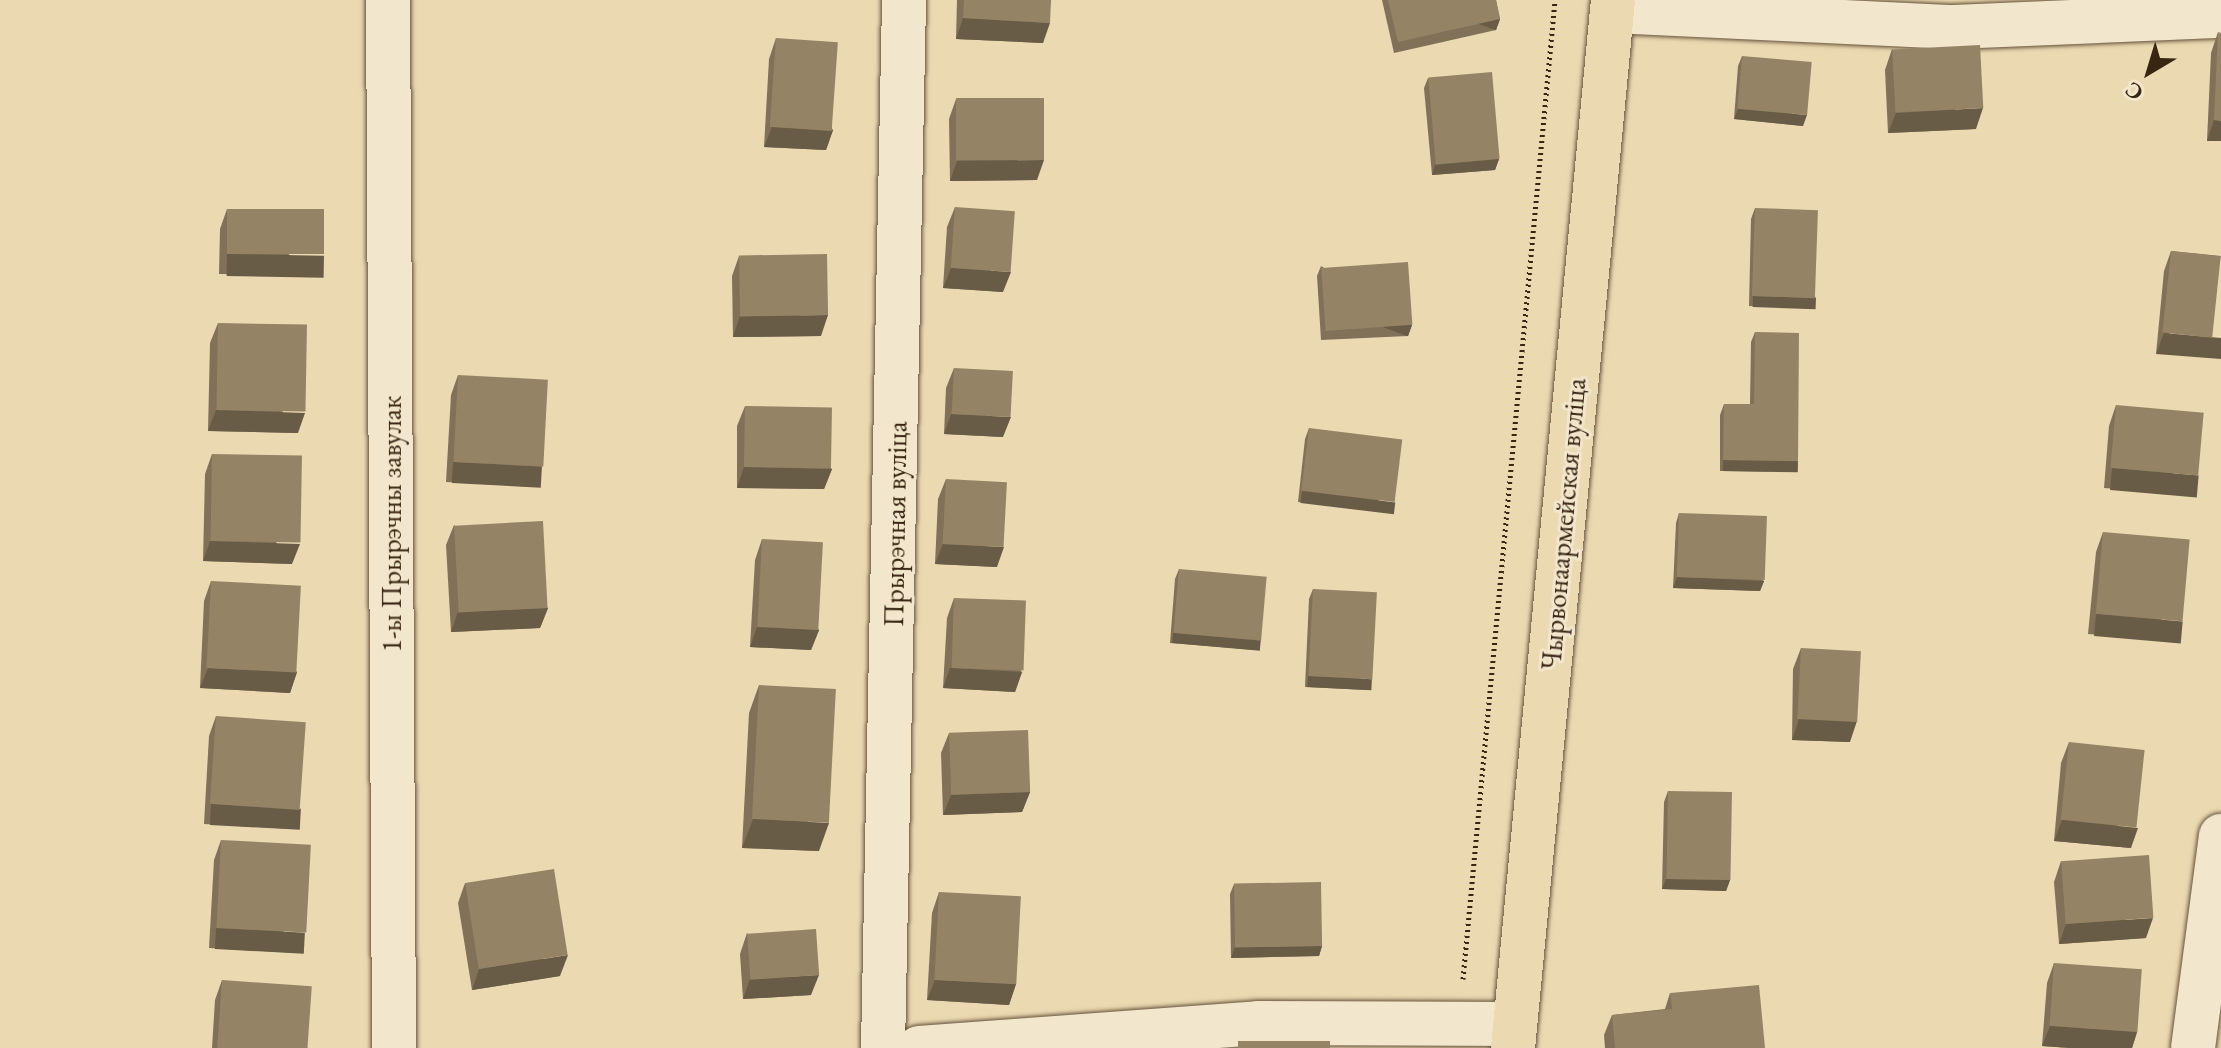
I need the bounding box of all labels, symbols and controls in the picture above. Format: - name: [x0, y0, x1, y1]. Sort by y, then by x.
- north arrow: [2109, 32, 2189, 112]
- text: С: [2119, 75, 2149, 108]
- street label: Чырвонаармейская вуліца: [1534, 377, 1592, 671]
- street label: 1-ы Прырэчны завулак: [374, 396, 408, 652]
- street label: Прырэчная вуліца: [876, 421, 914, 627]

